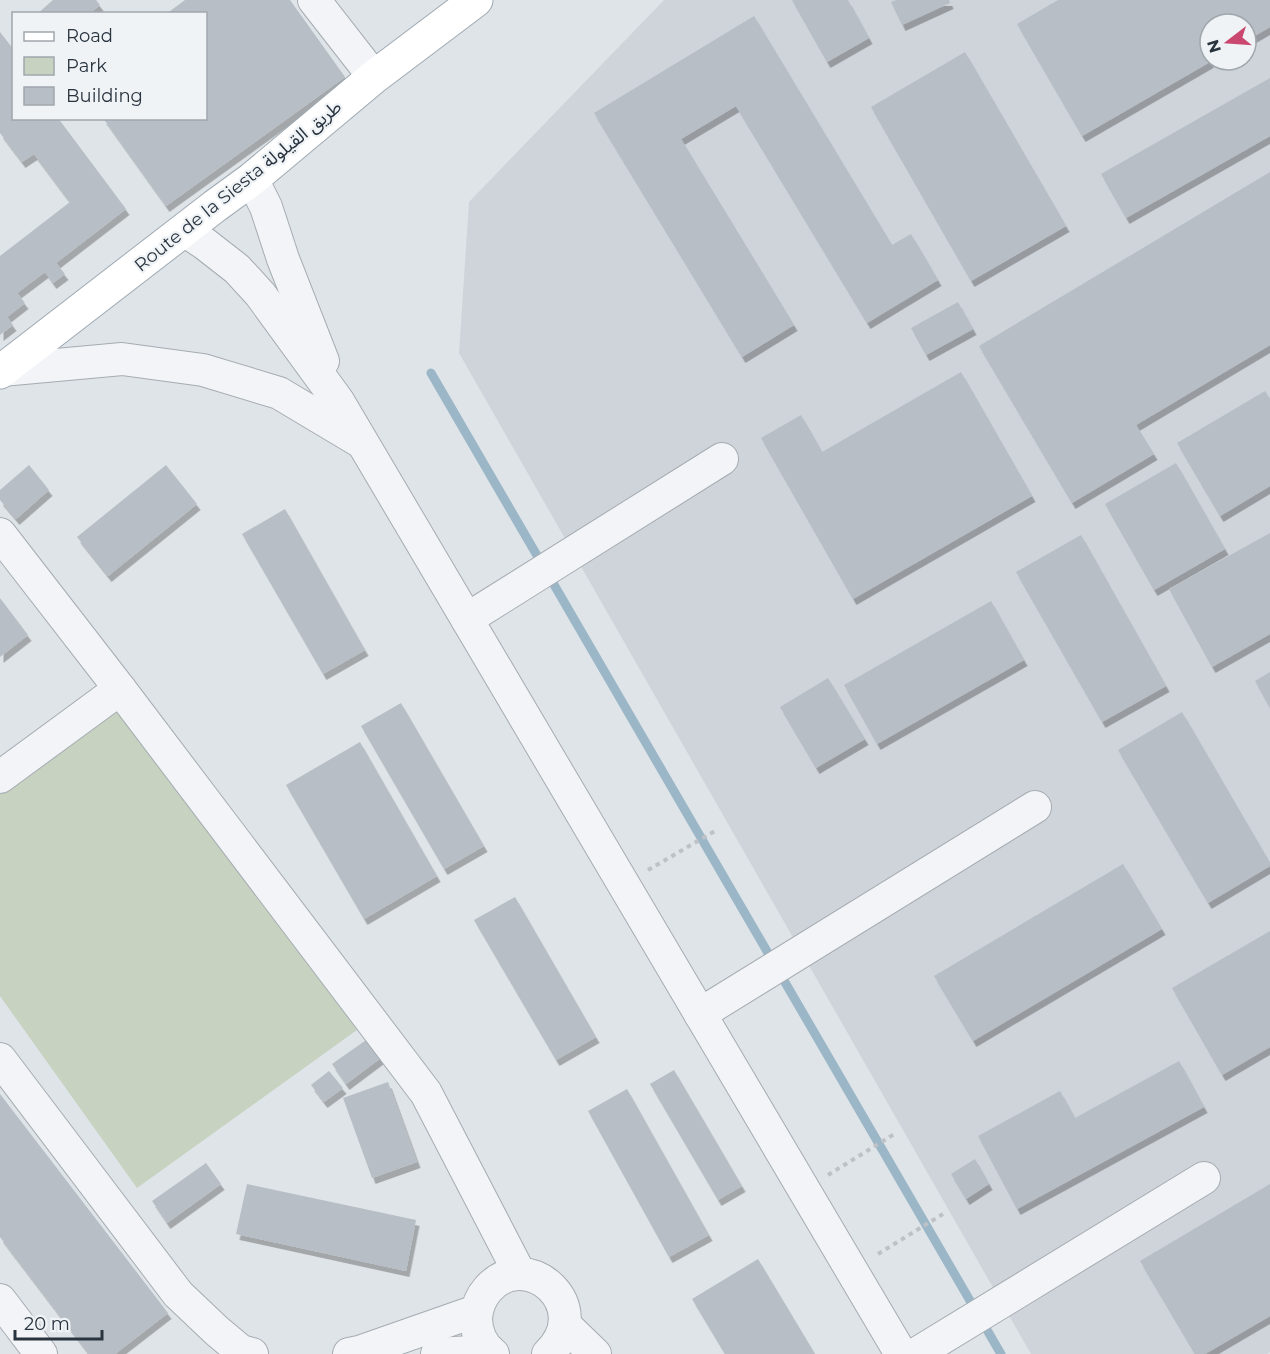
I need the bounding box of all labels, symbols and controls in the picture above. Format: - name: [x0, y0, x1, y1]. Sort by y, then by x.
- legend: [12, 12, 207, 120]
- north arrow: [1198, 12, 1258, 72]
- text: Road: [66, 25, 113, 47]
- text: N: [1203, 37, 1225, 55]
- text: Park: [66, 55, 107, 77]
- text: Building: [66, 85, 143, 107]
- street label: Route de la Siesta طريق القيلولة: [130, 96, 346, 276]
- scale bar: [15, 1303, 102, 1341]
- text: 20 m: [24, 1313, 70, 1335]

